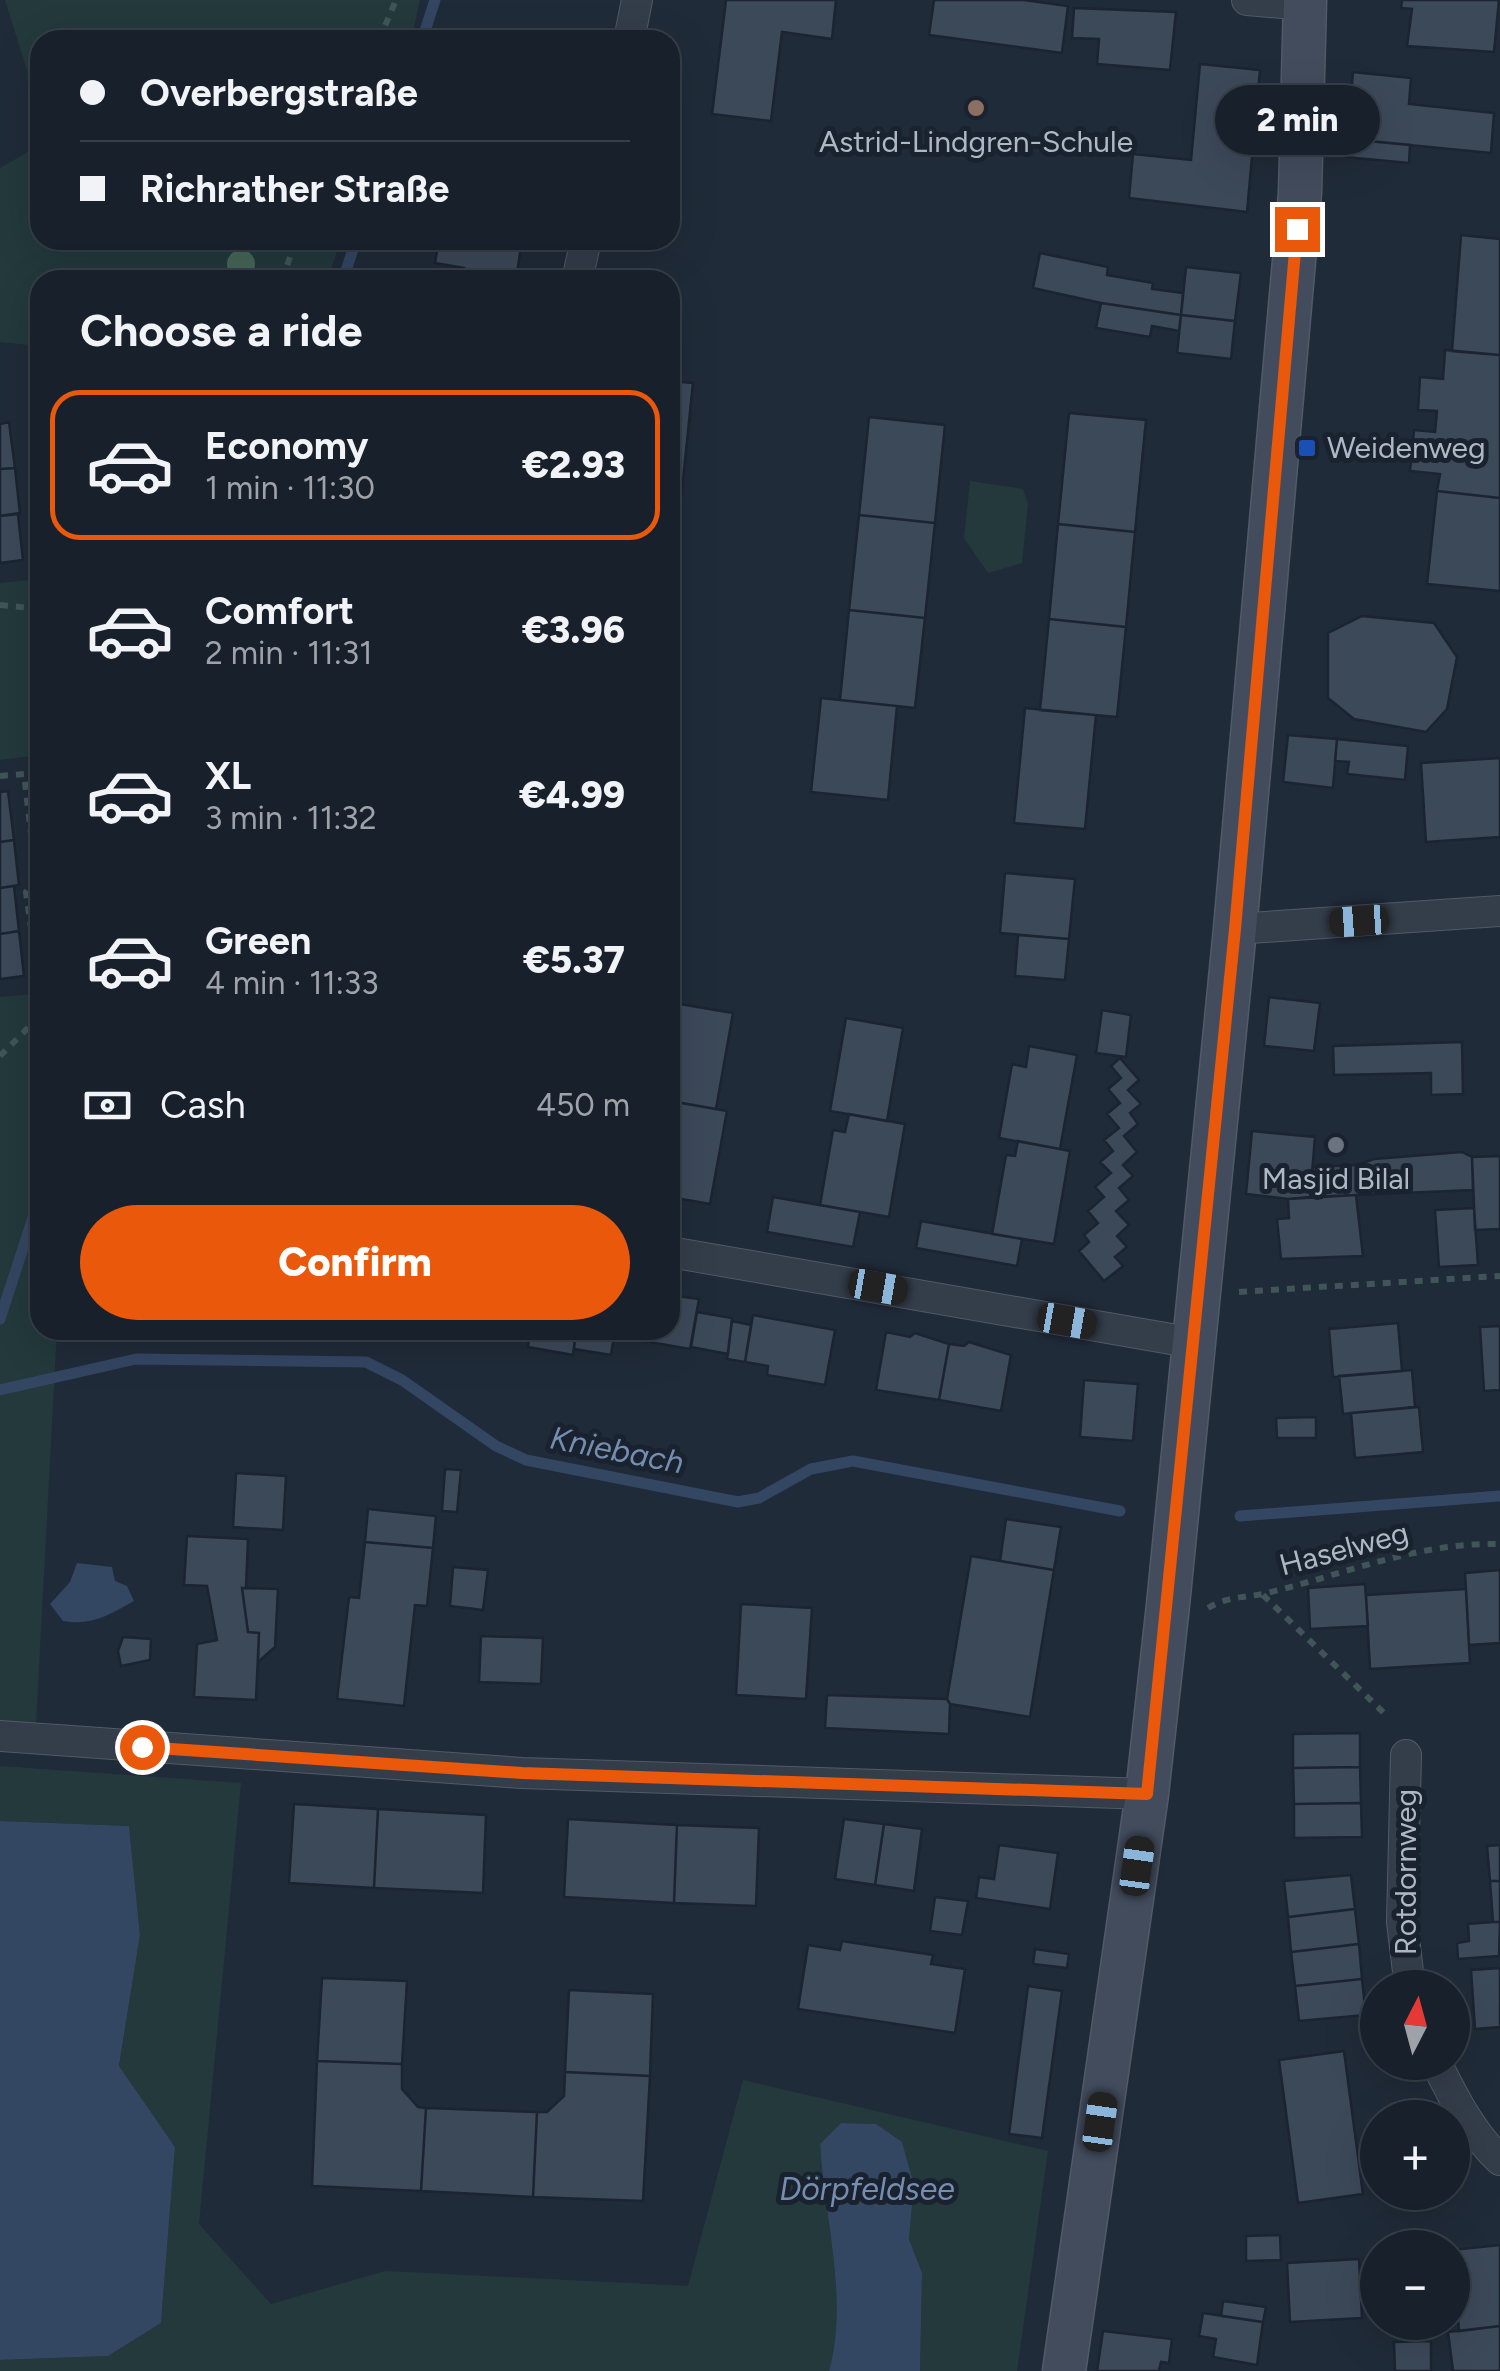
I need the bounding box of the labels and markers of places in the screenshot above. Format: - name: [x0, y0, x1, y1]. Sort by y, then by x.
- marker: Astrid-Lindgren-Schule: [965, 97, 987, 119]
- place label: Astrid-Lindgren-Schule: [819, 123, 1133, 160]
- place label: Weidenweg: [1327, 429, 1486, 466]
- marker: Weidenweg: [1296, 437, 1318, 459]
- marker: Masjid Bilal: [1325, 1134, 1347, 1156]
- place label: Masjid Bilal: [1262, 1160, 1410, 1197]

